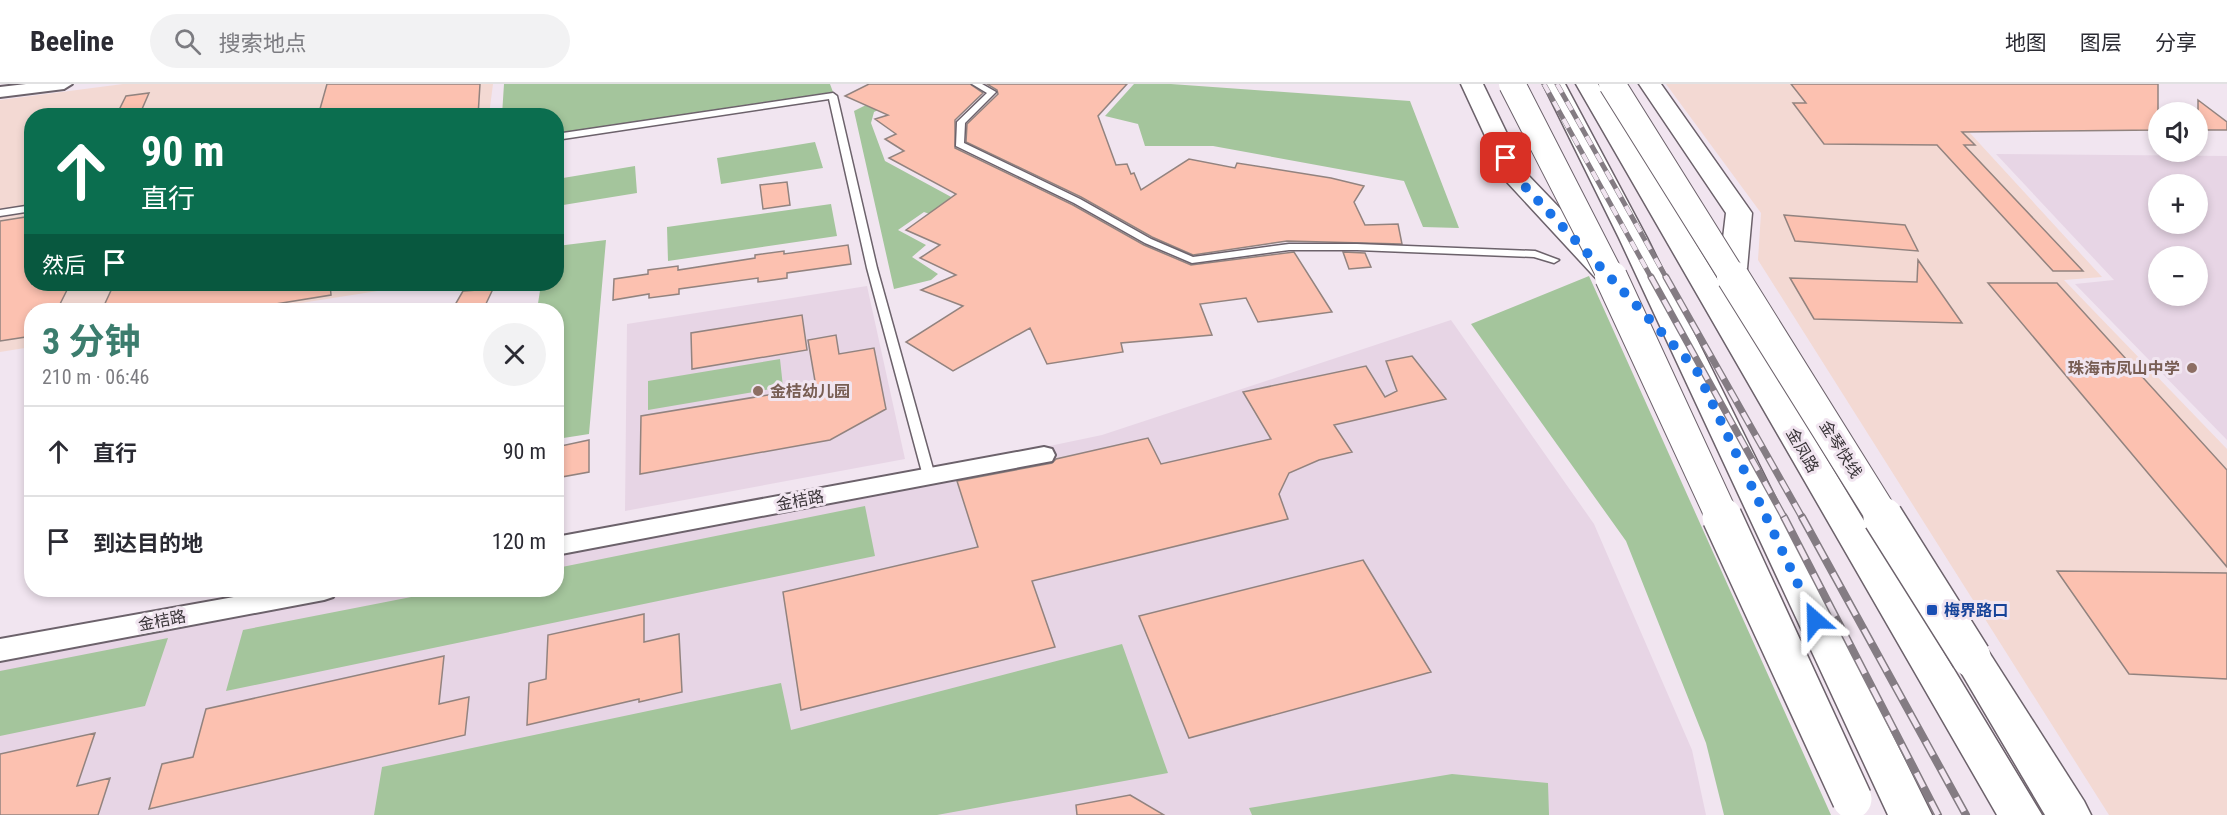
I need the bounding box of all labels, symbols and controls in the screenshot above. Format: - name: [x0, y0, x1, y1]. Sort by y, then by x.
- search box: [150, 14, 570, 68]
- text: Beeline: [30, 25, 114, 58]
- icon: search: [171, 25, 204, 58]
- text: 搜索地点: [219, 31, 307, 56]
- text: 地图: [2005, 31, 2047, 55]
- text: 图层: [2080, 31, 2122, 55]
- text: 分享: [2155, 31, 2197, 55]
- map controls: [2148, 102, 2208, 306]
- button: sound: [2148, 102, 2208, 162]
- text: 90 m: [141, 127, 224, 176]
- icon: ahead: [42, 132, 120, 210]
- pin: [1480, 132, 1531, 183]
- icon: arrive: [1489, 141, 1522, 174]
- button: +: [2148, 174, 2208, 234]
- text: 直行: [141, 183, 195, 215]
- icon: arrive: [98, 246, 131, 279]
- button: −: [2148, 246, 2208, 306]
- text: 然后: [42, 253, 86, 278]
- text: 3 分钟: [42, 321, 141, 363]
- button: close: [483, 323, 546, 386]
- place label: 珠海市凤山中学: [2068, 359, 2180, 378]
- marker: 珠海市凤山中学: [2185, 361, 2199, 375]
- text: 210 m · 06:46: [42, 365, 149, 389]
- place label: 金桔幼儿园: [770, 382, 850, 401]
- marker: 金桔幼儿园: [751, 384, 765, 398]
- street label: 金琴快线: [1816, 417, 1866, 481]
- street label: 金凤路: [1782, 425, 1823, 476]
- icon: ahead: [42, 435, 75, 468]
- text: 90 m: [503, 439, 546, 464]
- text: 直行: [93, 441, 137, 466]
- street label: 金桔路: [775, 487, 825, 514]
- icon: arrive: [42, 525, 75, 558]
- text: 120 m: [492, 529, 546, 554]
- text: 到达目的地: [93, 531, 203, 556]
- position arrow: [1783, 588, 1847, 652]
- place label: 梅界路口: [1944, 601, 2008, 620]
- marker: 梅界路口: [1925, 603, 1939, 617]
- street label: 金桔路: [137, 607, 187, 634]

